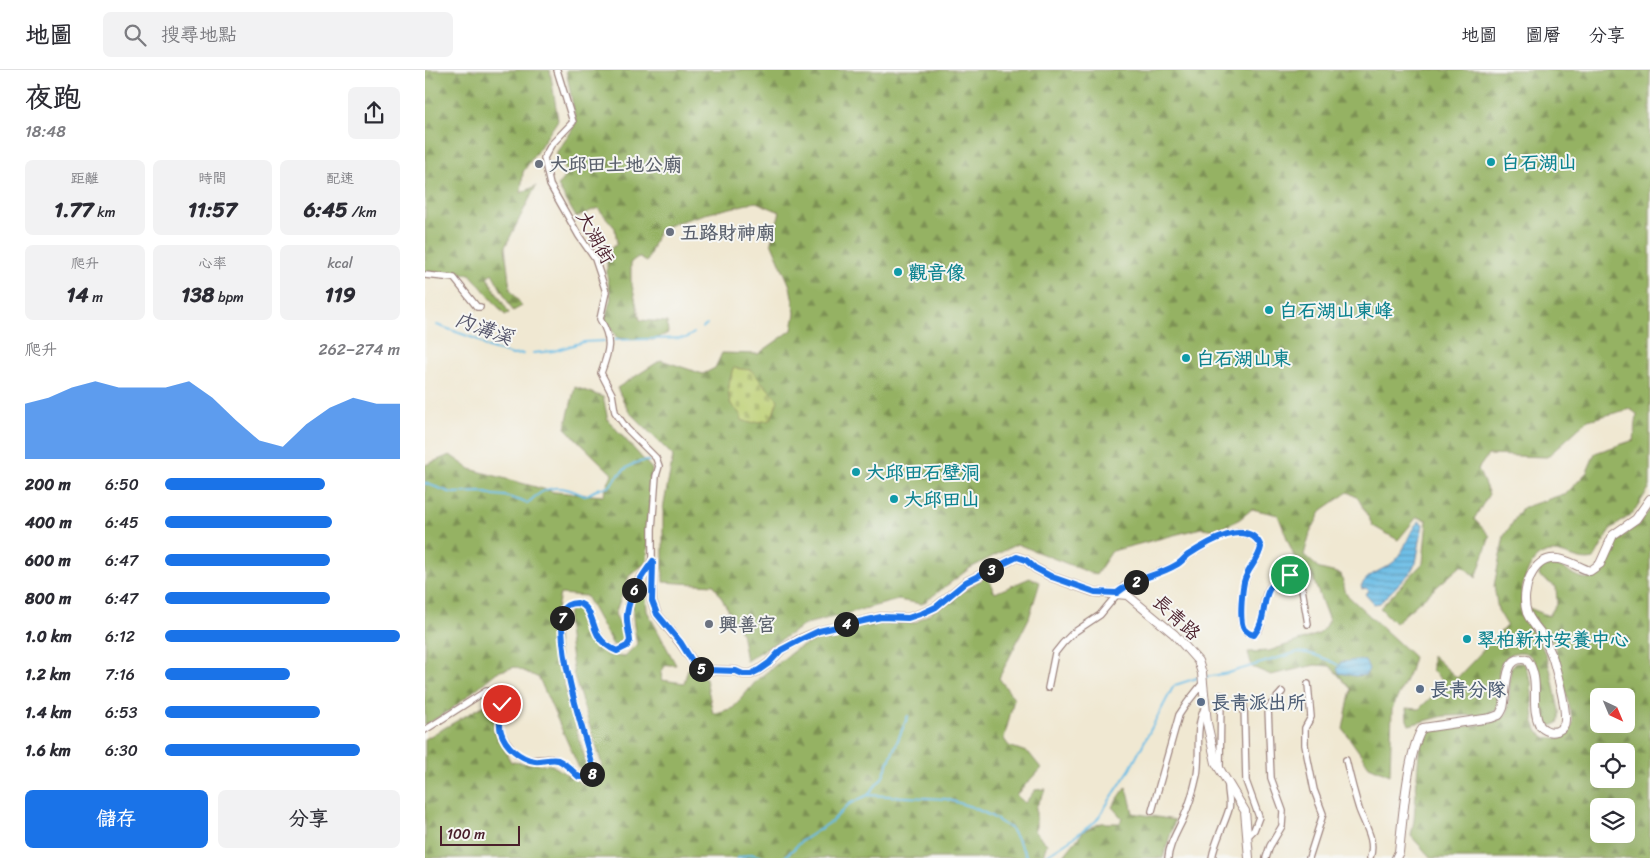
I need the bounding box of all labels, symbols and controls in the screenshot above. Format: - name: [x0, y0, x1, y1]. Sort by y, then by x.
- search box: [103, 12, 453, 57]
- text: 地圖: [25, 14, 73, 56]
- text: 搜尋地點: [161, 18, 237, 51]
- text: 地圖: [1461, 19, 1497, 51]
- text: 圖層: [1525, 19, 1561, 51]
- text: 分享: [1589, 19, 1625, 51]
- icon: search: [121, 21, 149, 49]
- text: 夜跑: [25, 73, 81, 122]
- button: share: [348, 87, 400, 139]
- text: 18:48: [25, 117, 66, 146]
- place label: 白石湖山: [1501, 146, 1577, 179]
- place label: 大邱田土地公廟: [549, 148, 682, 181]
- marker: 白石湖山: [1485, 156, 1497, 168]
- marker: 大邱田土地公廟: [533, 158, 545, 170]
- text: 距離: [71, 166, 99, 191]
- text: 時間: [198, 166, 226, 191]
- text: 配速: [326, 166, 354, 191]
- text: 1.77: [54, 191, 94, 229]
- text: 11:57: [188, 191, 237, 229]
- text: 6:45: [304, 191, 348, 229]
- text: km: [94, 200, 115, 225]
- text: /km: [348, 200, 377, 225]
- street label: 大湖街: [567, 204, 624, 270]
- place label: 五路財神廟: [680, 216, 775, 249]
- marker: 五路財神廟: [664, 226, 676, 238]
- text: 爬升: [71, 251, 99, 276]
- text: 心率: [198, 251, 226, 276]
- text: kcal: [327, 251, 353, 276]
- place label: 觀音像: [908, 256, 965, 289]
- marker: 觀音像: [892, 266, 904, 278]
- text: 14: [67, 276, 89, 314]
- text: 138: [181, 276, 214, 314]
- text: 119: [325, 276, 356, 314]
- text: m: [89, 285, 103, 310]
- text: bpm: [214, 285, 244, 310]
- place label: 白石湖山東峰: [1279, 294, 1393, 327]
- water label: 內溝溪: [450, 302, 519, 356]
- marker: 白石湖山東峰: [1263, 304, 1275, 316]
- text: 爬升: [25, 335, 57, 364]
- text: 262–274 m: [319, 335, 400, 364]
- place label: 白石湖山東: [1196, 342, 1291, 375]
- marker: 白石湖山東: [1180, 352, 1192, 364]
- place label: 大邱田石壁洞: [866, 456, 980, 489]
- marker: 大邱田石壁洞: [850, 466, 862, 478]
- text: 200 m: [25, 470, 71, 499]
- text: 6:50: [105, 470, 139, 499]
- place label: 大邱田山: [904, 483, 980, 516]
- marker: 大邱田山: [888, 493, 900, 505]
- text: 400 m: [25, 508, 72, 537]
- text: 6:45: [105, 508, 139, 537]
- text: 600 m: [25, 546, 71, 575]
- text: 6:47: [105, 546, 138, 575]
- pin: [1269, 554, 1311, 596]
- pin: 3: [979, 558, 1003, 582]
- text: 3: [988, 558, 995, 583]
- icon: arrive: [1276, 561, 1304, 589]
- pin: 2: [1123, 570, 1149, 594]
- text: 2: [1132, 570, 1141, 595]
- pin: 6: [621, 578, 647, 602]
- text: 6: [631, 578, 638, 603]
- text: 800 m: [25, 584, 71, 613]
- text: 6:47: [105, 584, 138, 613]
- street label: 長青路: [1145, 586, 1209, 649]
- pin: 7: [549, 606, 575, 630]
- text: 7: [559, 606, 567, 631]
- place label: 興善宮: [719, 608, 776, 641]
- pin: 4: [833, 612, 859, 636]
- text: 4: [842, 612, 851, 637]
- marker: 興善宮: [703, 618, 715, 630]
- text: 1.0 km: [25, 622, 72, 651]
- text: 6:12: [105, 622, 135, 651]
- place label: 翠柏新村安養中心: [1477, 623, 1629, 656]
- marker: 翠柏新村安養中心: [1461, 633, 1473, 645]
- pin: 5: [689, 656, 713, 682]
- text: 5: [697, 657, 706, 682]
- text: 1.2 km: [25, 660, 71, 689]
- text: 7:16: [105, 660, 135, 689]
- place label: 長青分隊: [1430, 673, 1506, 706]
- pin: [481, 683, 523, 725]
- marker: 長青分隊: [1414, 683, 1426, 695]
- place label: 長青派出所: [1211, 686, 1306, 719]
- north arrow: [1590, 688, 1635, 732]
- map controls: [1590, 688, 1635, 843]
- icon: check: [488, 690, 516, 718]
- marker: 長青派出所: [1195, 696, 1207, 708]
- text: 1.4 km: [25, 698, 72, 727]
- text: 6:53: [105, 698, 137, 727]
- text: 1.6 km: [25, 736, 71, 765]
- text: 6:30: [105, 736, 138, 765]
- button: locate: [1590, 743, 1635, 788]
- pin: 8: [579, 762, 605, 786]
- text: 8: [588, 762, 597, 787]
- button: 儲存: [25, 790, 208, 848]
- button: 分享: [218, 790, 400, 848]
- button: layers: [1590, 798, 1635, 843]
- text: 100 m: [447, 822, 485, 847]
- scale bar: [440, 823, 520, 846]

